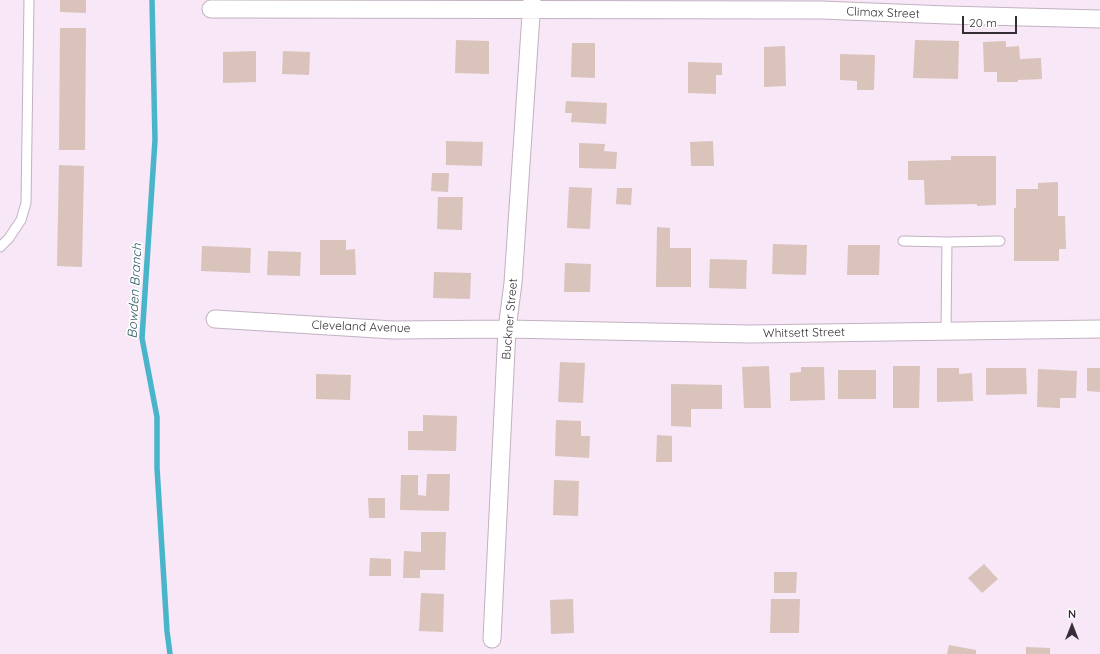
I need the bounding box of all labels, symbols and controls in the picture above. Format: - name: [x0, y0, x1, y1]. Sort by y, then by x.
- street label: Climax Street: [846, 5, 920, 21]
- scale bar: [964, 8, 1019, 34]
- text: 20 m: [969, 15, 997, 30]
- water label: Bowden Branch: [125, 243, 145, 339]
- street label: Buckner Street: [499, 278, 521, 360]
- street label: Cleveland Avenue: [311, 318, 411, 336]
- street label: Whitsett Street: [763, 325, 845, 341]
- north arrow: [1052, 606, 1092, 646]
- text: N: [1068, 607, 1076, 621]

